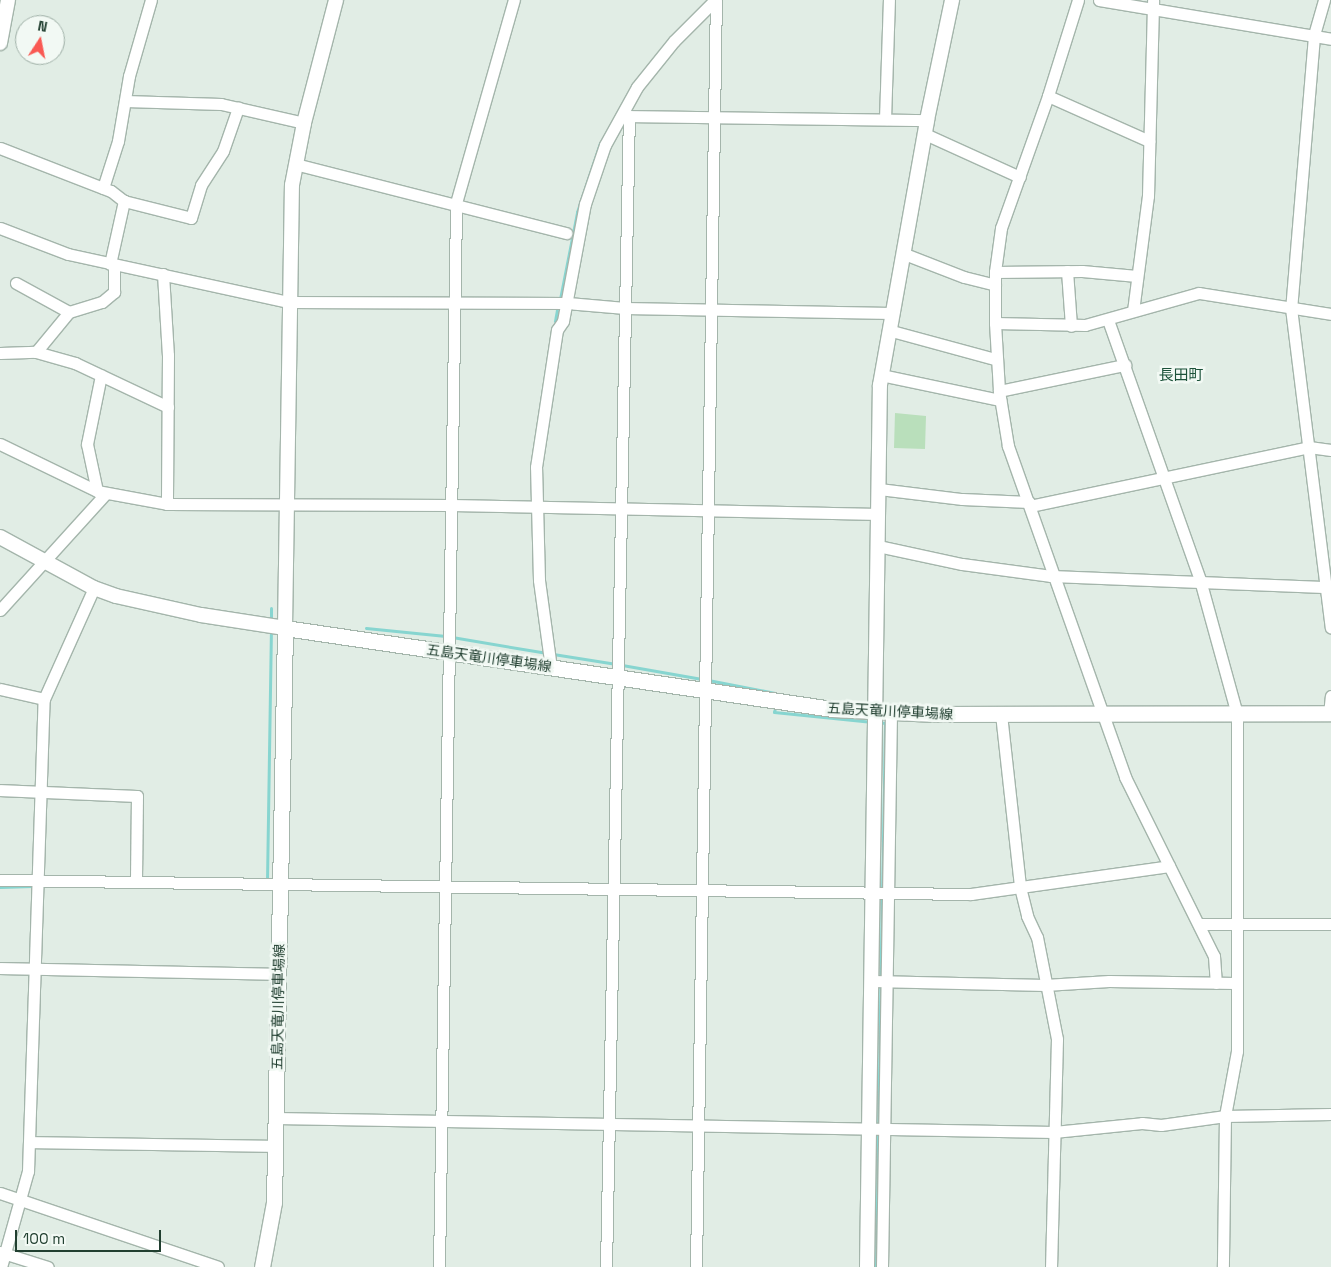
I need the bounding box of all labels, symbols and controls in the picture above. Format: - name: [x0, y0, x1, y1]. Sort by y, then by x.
- north arrow: [15, 15, 65, 65]
- text: N: [36, 17, 49, 36]
- district label: 長田町: [1159, 366, 1203, 384]
- street label: 五島天竜川停車場線: [425, 641, 553, 675]
- street label: 五島天竜川停車場線: [827, 699, 953, 723]
- street label: 五島天竜川停車場線: [269, 944, 287, 1070]
- scale bar: [18, 1220, 164, 1252]
- text: 100 m: [23, 1229, 65, 1248]

